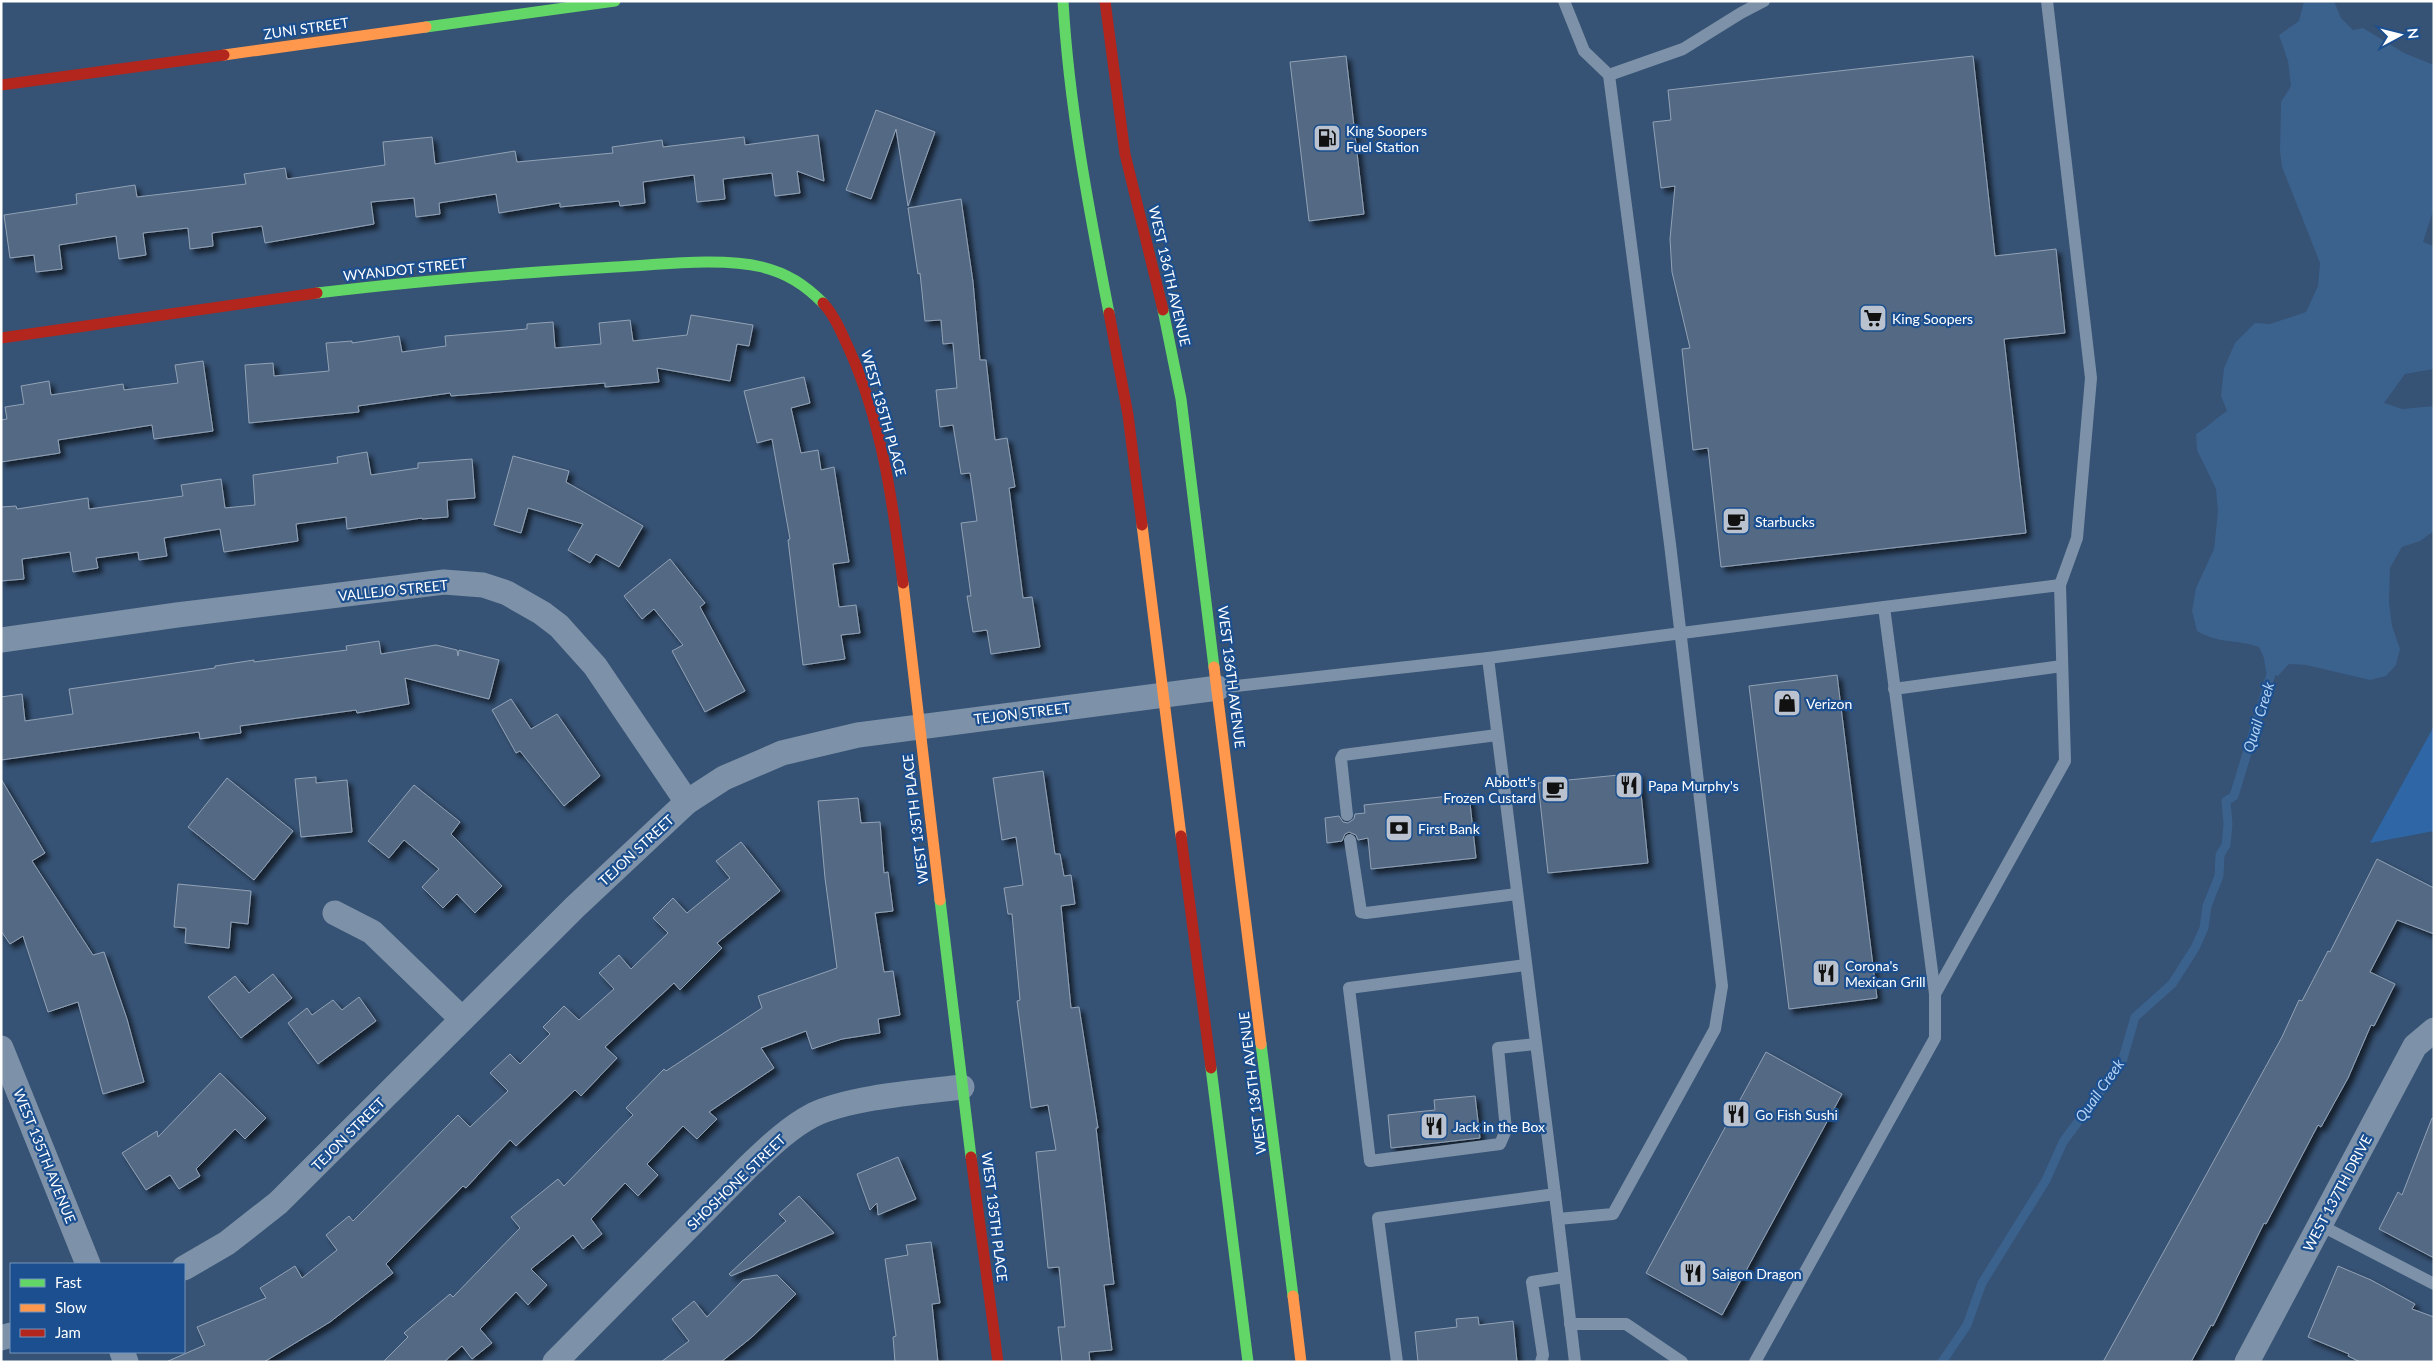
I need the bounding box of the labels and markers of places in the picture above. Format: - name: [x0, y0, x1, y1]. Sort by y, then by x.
- place label: King Soopers Fuel Station: [1346, 122, 1427, 155]
- fuel station icon: King Soopers Fuel Station: [1312, 123, 1342, 153]
- supermarket icon: King Soopers: [1858, 303, 1888, 333]
- place label: King Soopers: [1892, 310, 1973, 327]
- cafe icon: Starbucks: [1721, 506, 1751, 536]
- place label: Starbucks: [1755, 513, 1815, 530]
- shop icon: Verizon: [1772, 688, 1802, 718]
- place label: Verizon: [1806, 695, 1852, 712]
- restaurant icon: Papa Murphy's: [1614, 770, 1644, 800]
- place label: Abbott's Frozen Custard: [1443, 773, 1536, 806]
- cafe icon: Abbott's Frozen Custard: [1540, 774, 1570, 804]
- place label: Papa Murphy's: [1648, 777, 1739, 794]
- bank icon: First Bank: [1384, 813, 1414, 843]
- place label: First Bank: [1418, 820, 1481, 837]
- place label: Corona's Mexican Grill: [1845, 957, 1926, 990]
- restaurant icon: Corona's Mexican Grill: [1811, 958, 1841, 988]
- restaurant icon: Go Fish Sushi: [1721, 1099, 1751, 1129]
- place label: Go Fish Sushi: [1755, 1106, 1838, 1123]
- restaurant icon: Jack in the Box: [1419, 1111, 1449, 1141]
- place label: Jack in the Box: [1453, 1118, 1545, 1135]
- restaurant icon: Saigon Dragon: [1678, 1258, 1708, 1288]
- place label: Saigon Dragon: [1712, 1265, 1802, 1282]

